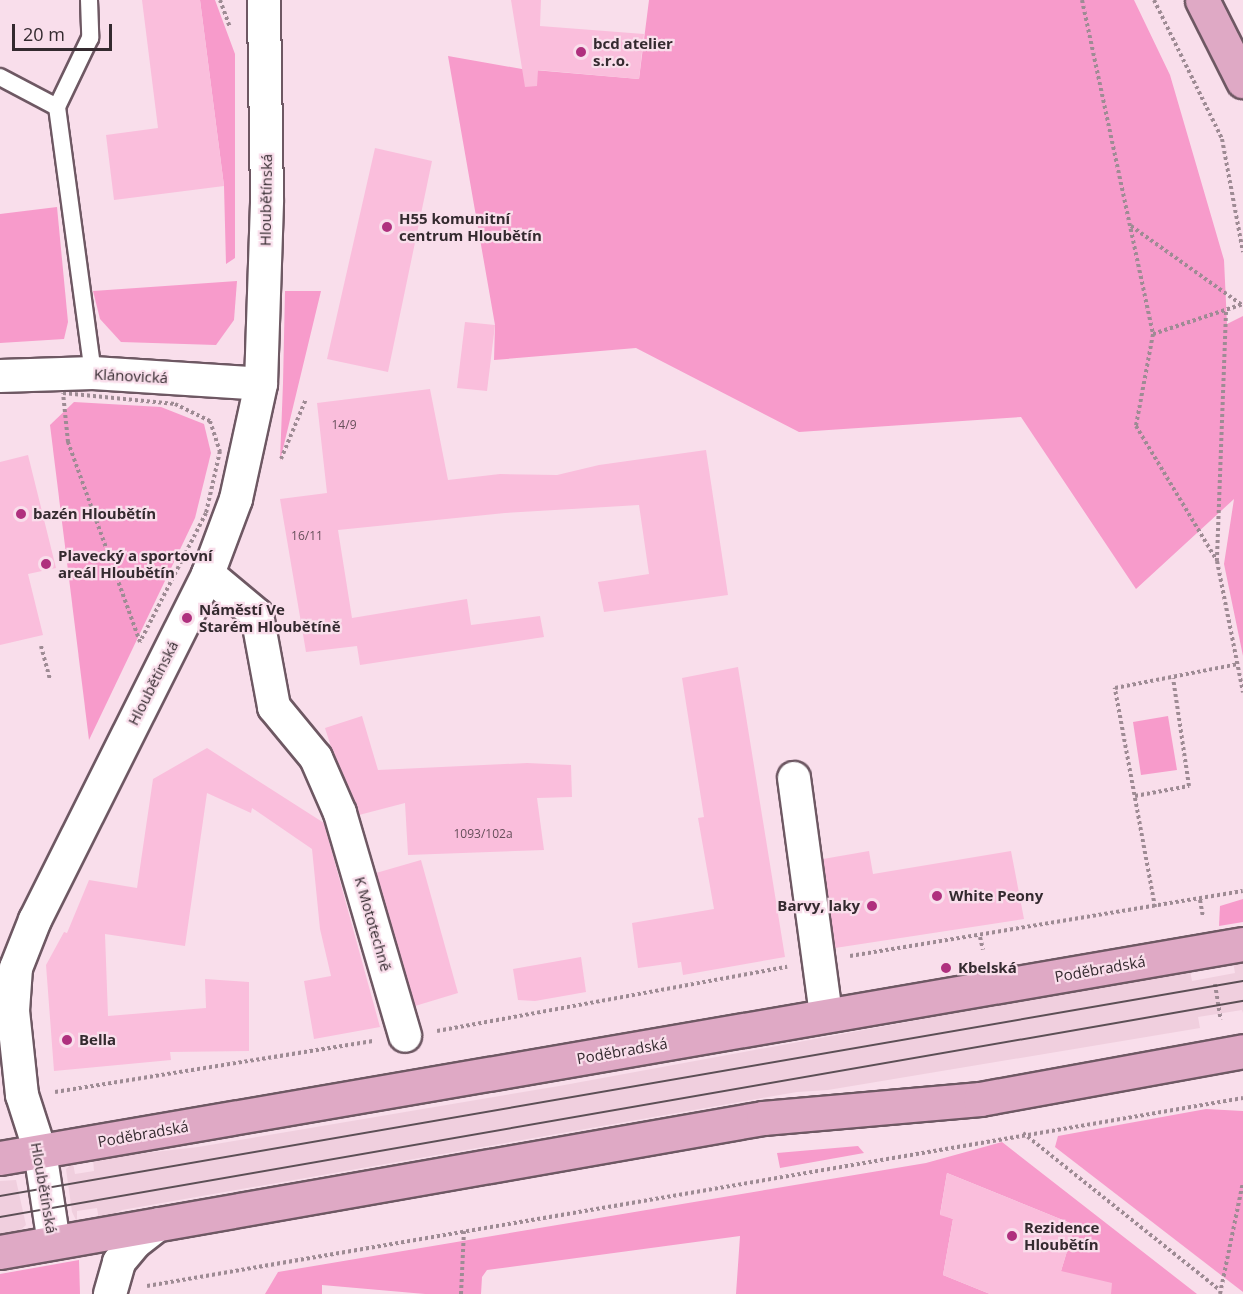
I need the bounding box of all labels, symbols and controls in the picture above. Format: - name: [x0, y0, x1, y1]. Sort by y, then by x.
- scale bar: [15, 12, 116, 50]
- text: 20 m: [23, 22, 65, 46]
- place label: bcd atelier s.r.o.: [593, 34, 673, 69]
- marker: bcd atelier s.r.o.: [574, 45, 588, 59]
- street label: Hloubětínská: [256, 154, 276, 246]
- place label: H55 komunitní centrum Hloubětín: [399, 209, 542, 244]
- marker: H55 komunitní centrum Hloubětín: [380, 220, 394, 234]
- street label: Klánovická: [93, 365, 169, 387]
- house number: 14/9: [332, 418, 356, 432]
- place label: bazén Hloubětín: [33, 505, 156, 523]
- marker: bazén Hloubětín: [14, 507, 28, 521]
- house number: 16/11: [291, 529, 323, 543]
- place label: Plavecký a sportovní areál Hloubětín: [58, 546, 213, 581]
- marker: Plavecký a sportovní areál Hloubětín: [39, 557, 53, 571]
- place label: Náměstí Ve Starém Hloubětíně: [199, 600, 340, 635]
- marker: Náměstí Ve Starém Hloubětíně: [180, 611, 194, 625]
- street label: Hloubětínská: [124, 638, 182, 728]
- house number: 1093/102a: [453, 827, 513, 841]
- street label: K Mototechně: [351, 875, 395, 973]
- place label: White Peony: [949, 887, 1043, 905]
- marker: White Peony: [930, 889, 944, 903]
- place label: Barvy, laky: [777, 897, 860, 915]
- marker: Barvy, laky: [865, 899, 879, 913]
- street label: Poděbradská: [1053, 952, 1147, 986]
- place label: Kbelská: [958, 959, 1017, 977]
- marker: Kbelská: [939, 961, 953, 975]
- place label: Bella: [79, 1031, 116, 1049]
- marker: Bella: [60, 1033, 74, 1047]
- street label: Poděbradská: [575, 1034, 669, 1068]
- street label: Poděbradská: [96, 1117, 190, 1151]
- street label: Hloubětínská: [27, 1141, 61, 1235]
- place label: Rezidence Hloubětín: [1024, 1218, 1099, 1253]
- marker: Rezidence Hloubětín: [1005, 1229, 1019, 1243]

